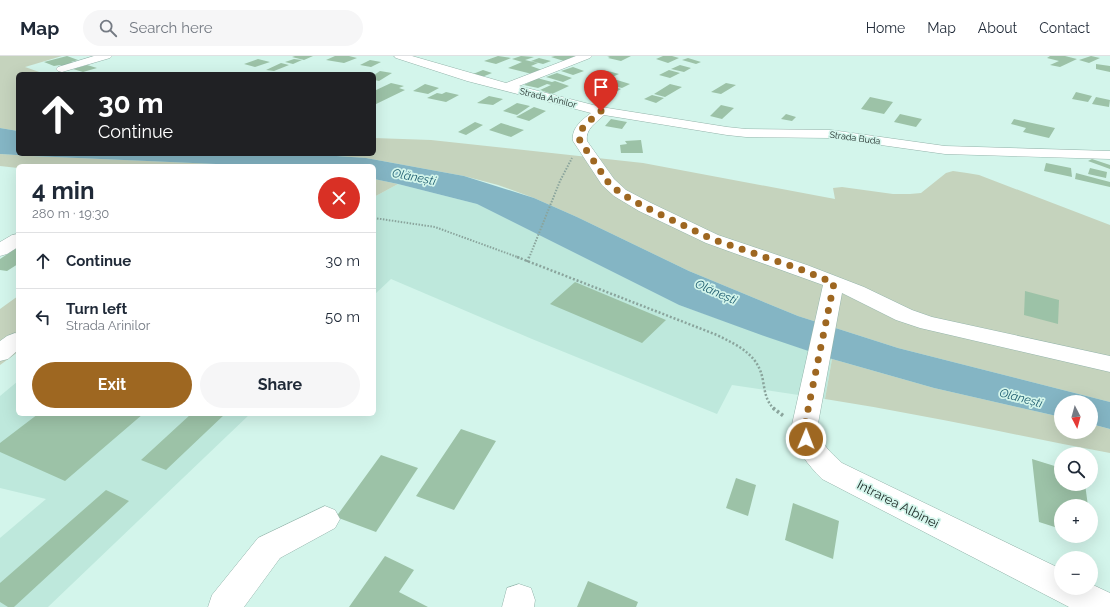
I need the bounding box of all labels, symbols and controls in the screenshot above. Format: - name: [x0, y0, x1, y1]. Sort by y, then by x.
- search box: [83, 10, 363, 46]
- text: Map: [20, 17, 59, 39]
- icon: search: [97, 17, 119, 39]
- text: Search here: [129, 19, 213, 37]
- text: Home: [866, 20, 905, 36]
- text: Map: [927, 20, 956, 36]
- text: About: [978, 20, 1017, 36]
- text: Contact: [1039, 20, 1090, 36]
- pin: [584, 70, 618, 111]
- icon: arrive: [590, 76, 612, 98]
- street label: Strada Arinilor: [518, 86, 578, 110]
- text: 30 m: [98, 87, 164, 120]
- icon: ahead: [32, 88, 84, 140]
- text: Continue: [98, 121, 173, 142]
- street label: Strada Buda: [829, 129, 881, 147]
- water label: Olănești: [391, 166, 437, 188]
- text: 4 min: [32, 176, 94, 205]
- button: close: [318, 177, 360, 219]
- text: 280 m · 19:30: [32, 206, 109, 221]
- icon: ahead: [32, 250, 54, 272]
- text: Continue: [66, 252, 131, 270]
- text: 30 m: [325, 252, 360, 270]
- water label: Olănești: [693, 277, 739, 308]
- text: Turn left: [66, 300, 127, 318]
- icon: left: [32, 306, 54, 328]
- text: 50 m: [325, 308, 360, 326]
- text: Strada Arinilor: [66, 318, 150, 333]
- button: Exit: [32, 362, 192, 408]
- button: Share: [200, 362, 360, 408]
- water label: Olănești: [998, 386, 1045, 411]
- north arrow: [1054, 395, 1098, 439]
- map controls: [1054, 395, 1098, 595]
- position arrow: [785, 418, 827, 460]
- button: search: [1054, 447, 1098, 491]
- street label: Intrarea Albinei: [855, 477, 941, 531]
- button: +: [1054, 499, 1098, 543]
- button: −: [1054, 551, 1098, 595]

